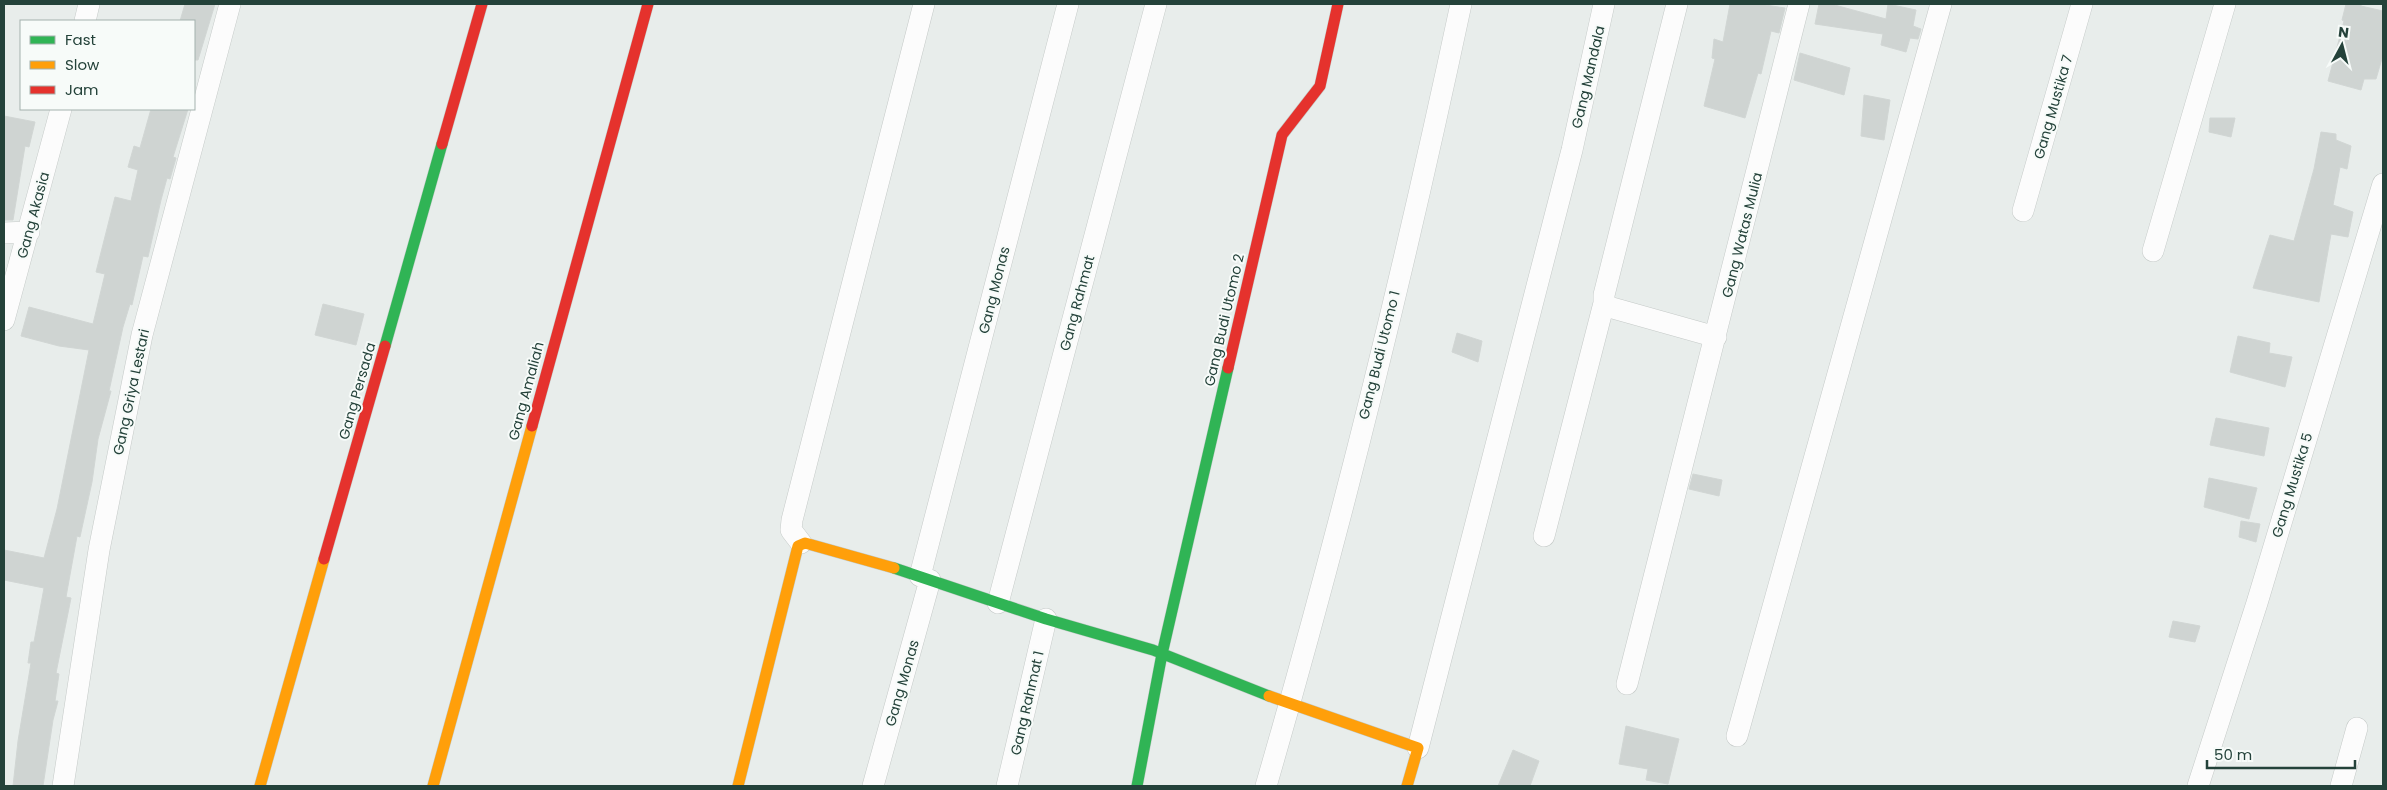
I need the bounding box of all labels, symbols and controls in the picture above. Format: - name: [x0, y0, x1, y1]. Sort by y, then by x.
- legend: [20, 20, 195, 110]
- north arrow: [2317, 20, 2367, 70]
- text: N: [2337, 22, 2350, 43]
- street label: Gang Mandala: [1566, 24, 1610, 130]
- text: Fast: [65, 29, 96, 50]
- street label: Gang Mustika 7: [2029, 52, 2078, 161]
- text: Slow: [65, 54, 100, 75]
- text: Jam: [65, 79, 99, 100]
- street label: Gang Akasia: [12, 170, 54, 260]
- street label: Gang Watas Mulia: [1717, 170, 1767, 300]
- street label: Gang Monas: [973, 244, 1015, 336]
- street label: Gang Budi Utomo 2: [1199, 252, 1249, 388]
- street label: Gang Rahmat: [1055, 253, 1099, 353]
- street label: Gang Budi Utomo 1: [1353, 289, 1405, 421]
- street label: Gang Griya Lestari: [108, 327, 154, 457]
- street label: Gang Persada: [334, 340, 380, 442]
- street label: Gang Amaliah: [503, 340, 549, 442]
- street label: Gang Mustika 5: [2267, 430, 2317, 540]
- street label: Gang Monas: [880, 637, 924, 729]
- street label: Gang Rahmat 1: [1005, 649, 1049, 757]
- scale bar: [2207, 738, 2354, 770]
- text: 50 m: [2214, 744, 2252, 765]

